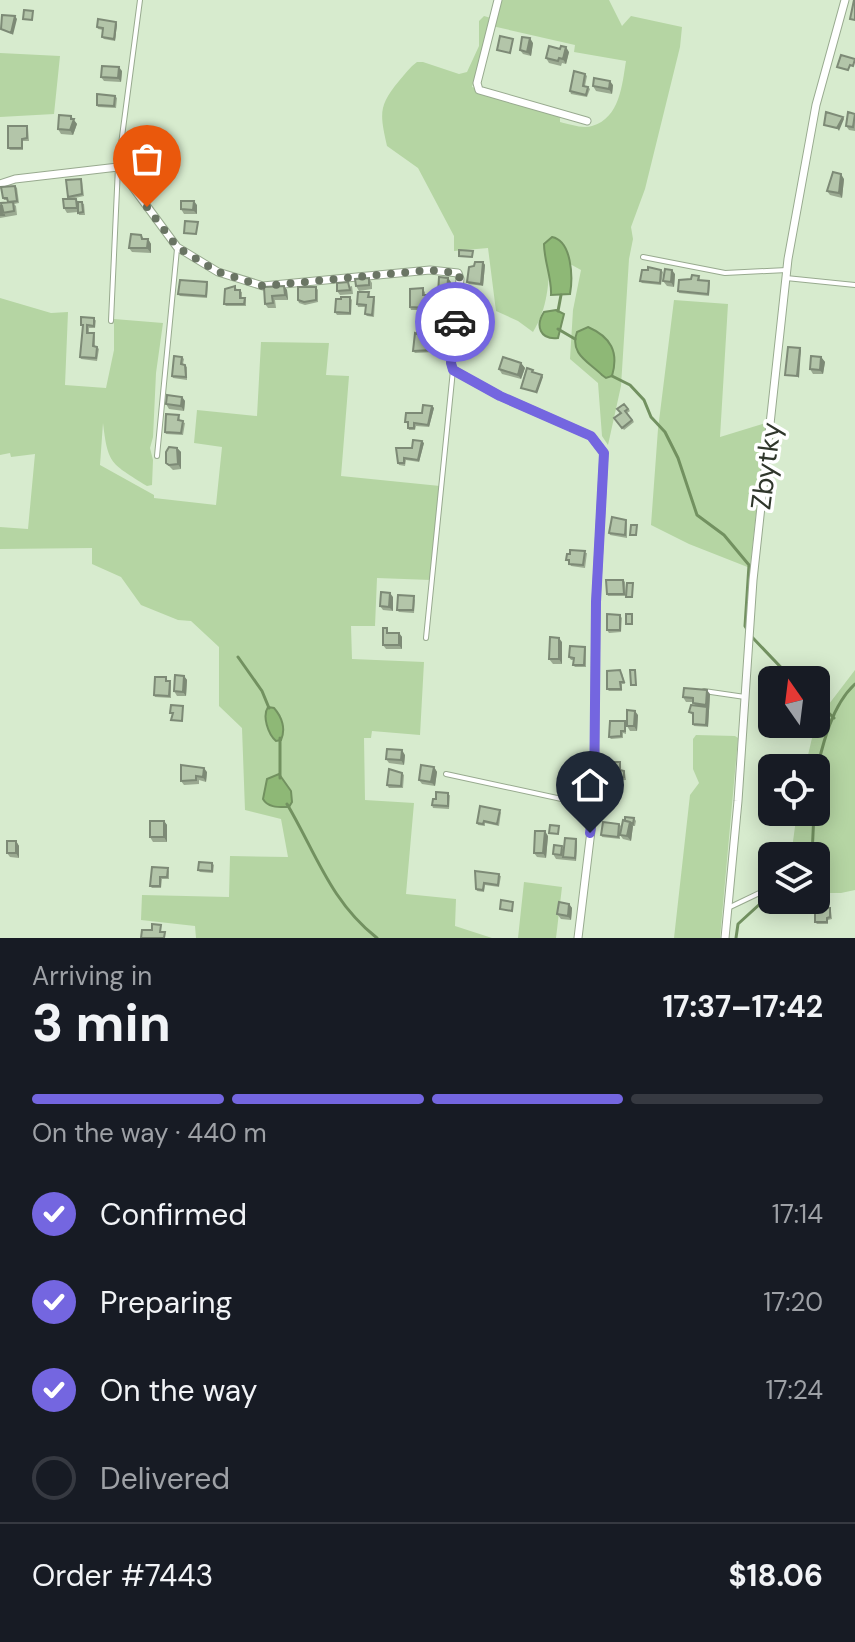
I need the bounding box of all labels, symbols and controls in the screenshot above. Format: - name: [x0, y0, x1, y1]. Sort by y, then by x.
- pin: [113, 125, 181, 207]
- icon: bag: [125, 137, 169, 181]
- courier: [415, 282, 495, 362]
- icon: car: [433, 300, 477, 344]
- street label: Zbytky: [742, 420, 790, 512]
- north arrow: [758, 666, 830, 738]
- map controls: [758, 666, 830, 914]
- pin: [556, 751, 624, 833]
- button: locate: [758, 754, 830, 826]
- icon: home: [568, 763, 612, 807]
- button: layers: [758, 842, 830, 914]
- text: Arriving in: [32, 959, 152, 993]
- text: 17:37–17:42: [662, 987, 823, 1026]
- text: 3 min: [32, 989, 171, 1057]
- text: On the way · 440 m: [32, 1116, 267, 1150]
- icon: check: [32, 1192, 76, 1236]
- text: Confirmed: [100, 1195, 247, 1234]
- text: 17:14: [772, 1197, 823, 1231]
- icon: check: [32, 1280, 76, 1324]
- text: Preparing: [100, 1283, 232, 1322]
- text: 17:20: [763, 1285, 823, 1319]
- icon: check: [32, 1368, 76, 1412]
- text: On the way: [100, 1371, 257, 1410]
- text: 17:24: [765, 1373, 823, 1407]
- text: Delivered: [100, 1459, 230, 1498]
- text: Order #7443: [32, 1556, 213, 1595]
- text: $18.06: [728, 1556, 823, 1595]

